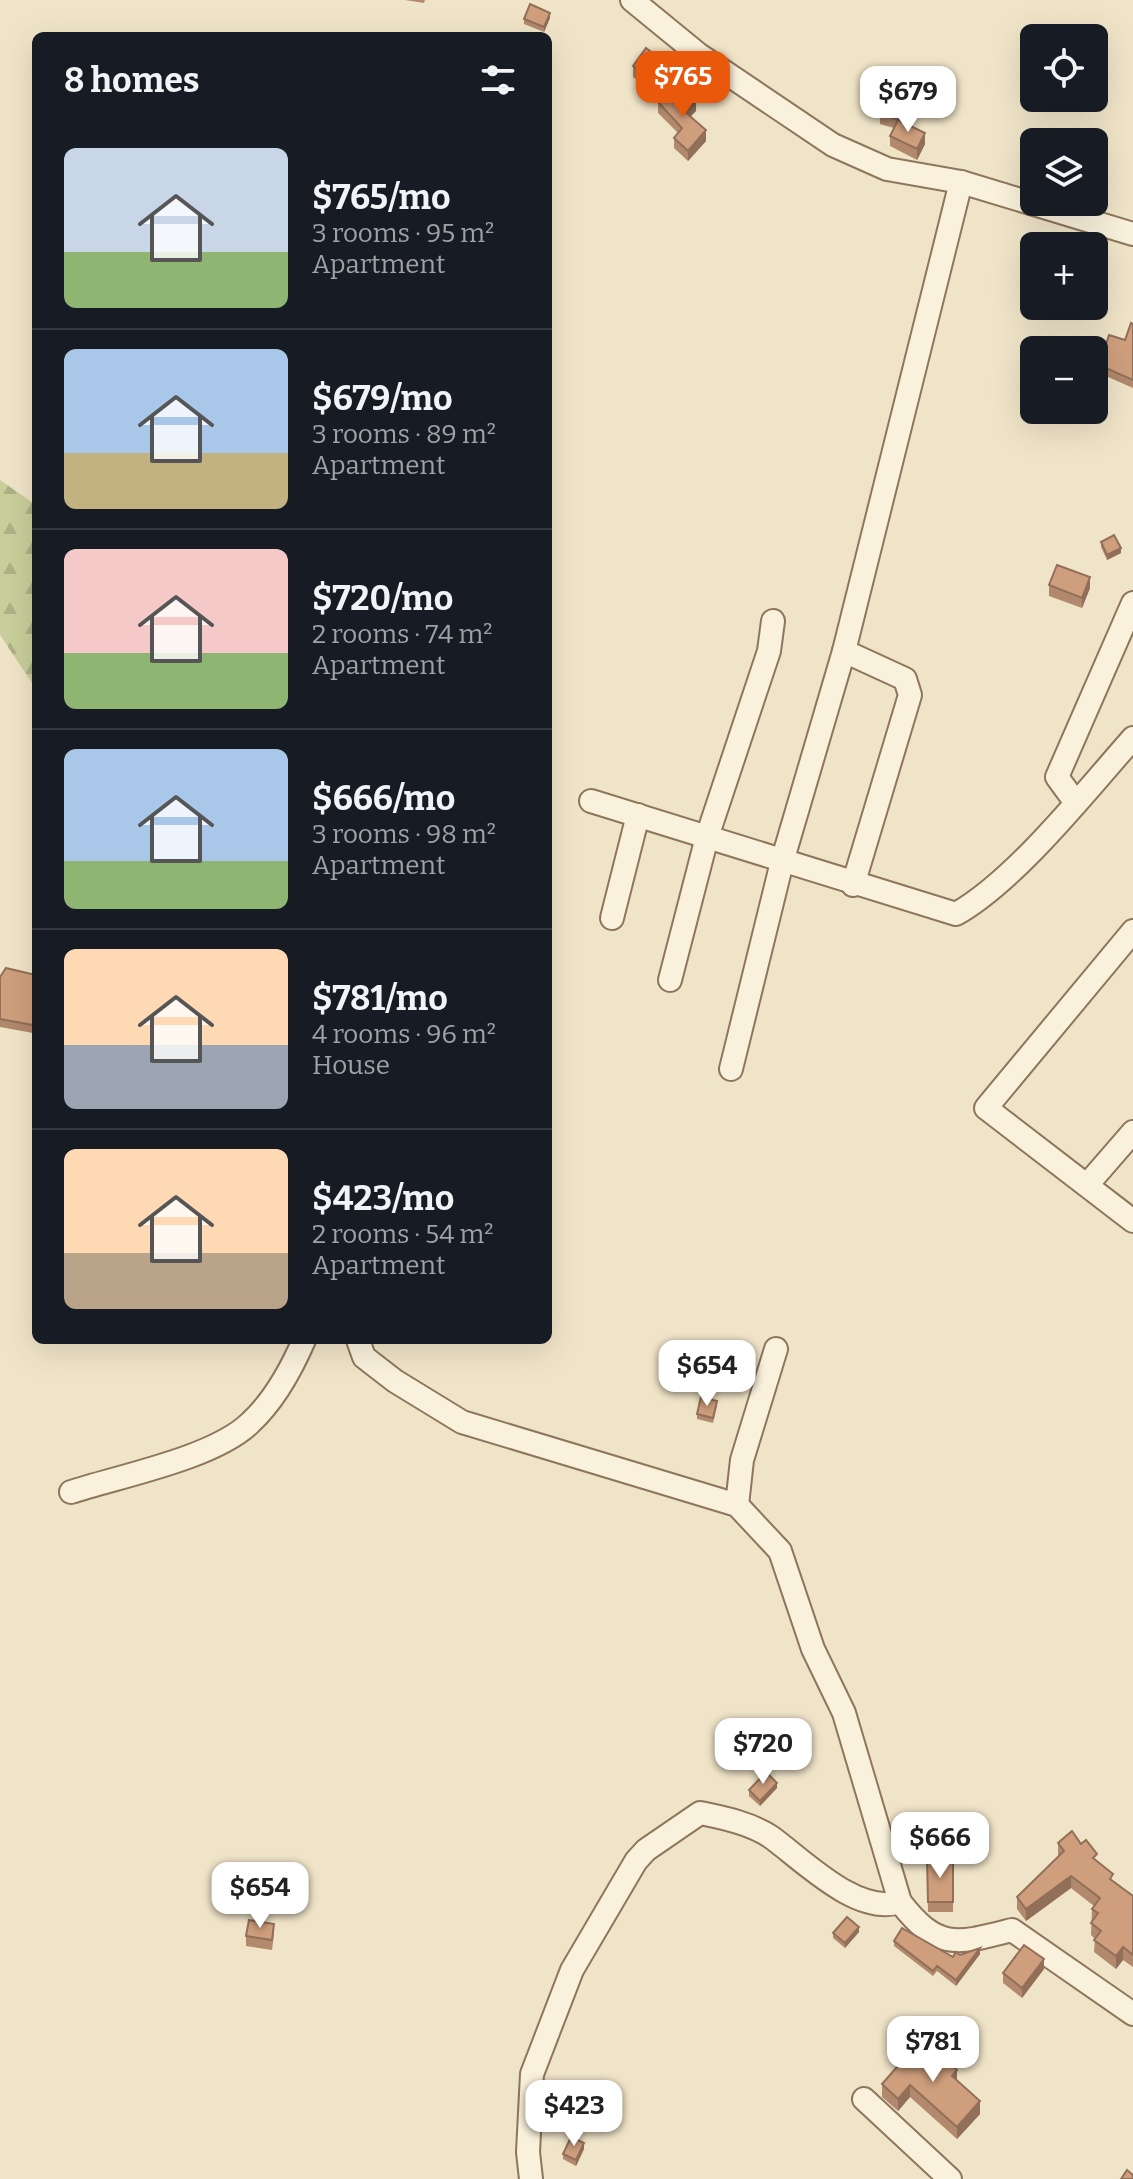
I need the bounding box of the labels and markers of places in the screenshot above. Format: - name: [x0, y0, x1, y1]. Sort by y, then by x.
- pin: $765: [636, 51, 730, 119]
- pin: $679: [861, 66, 955, 134]
- pin: $654: [660, 1340, 754, 1408]
- pin: $720: [716, 1718, 810, 1786]
- pin: $666: [893, 1812, 987, 1880]
- pin: $654: [213, 1862, 307, 1930]
- pin: $781: [886, 2016, 980, 2084]
- pin: $423: [527, 2080, 621, 2148]

